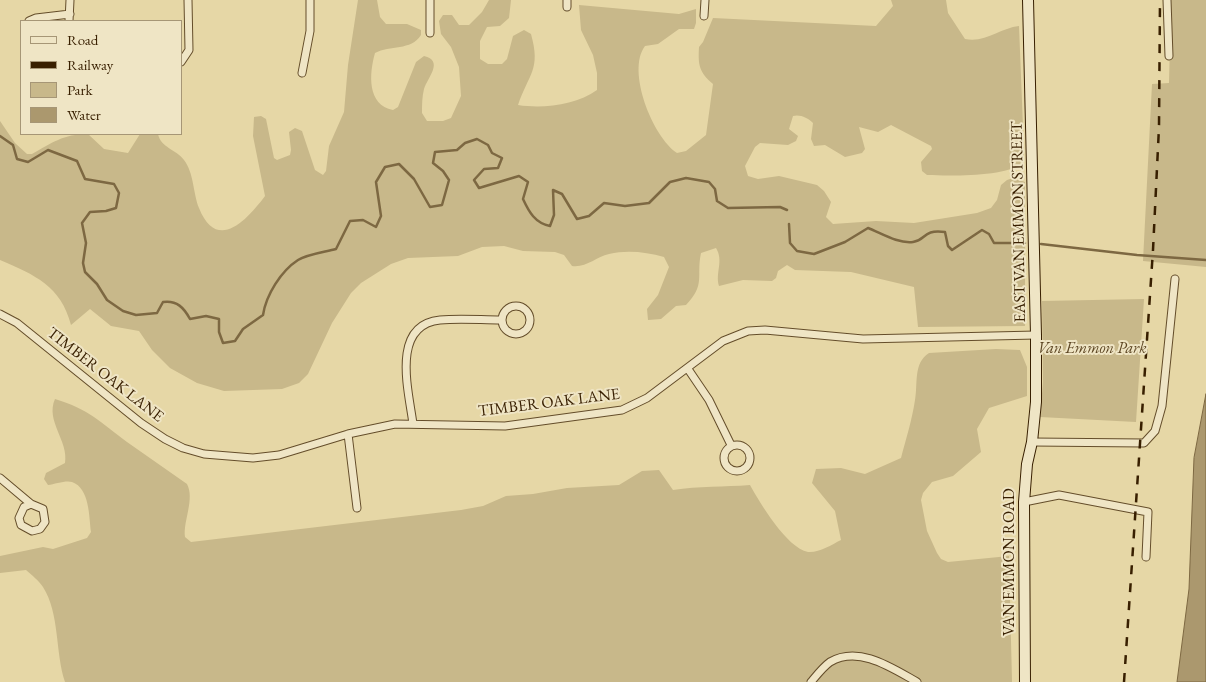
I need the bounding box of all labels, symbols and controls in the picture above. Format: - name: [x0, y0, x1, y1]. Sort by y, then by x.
- legend: [20, 20, 182, 135]
- text: Road: [67, 30, 98, 49]
- text: Railway: [67, 55, 113, 74]
- text: Park: [67, 80, 93, 99]
- text: Water: [67, 105, 101, 124]
- street label: EAST VAN EMMON STREET: [1008, 121, 1030, 323]
- street label: TIMBER OAK LANE: [43, 324, 167, 426]
- park label: Van Emmon Park: [1038, 339, 1146, 359]
- street label: TIMBER OAK LANE: [477, 385, 621, 421]
- street label: VAN EMMON ROAD: [1000, 488, 1020, 636]

